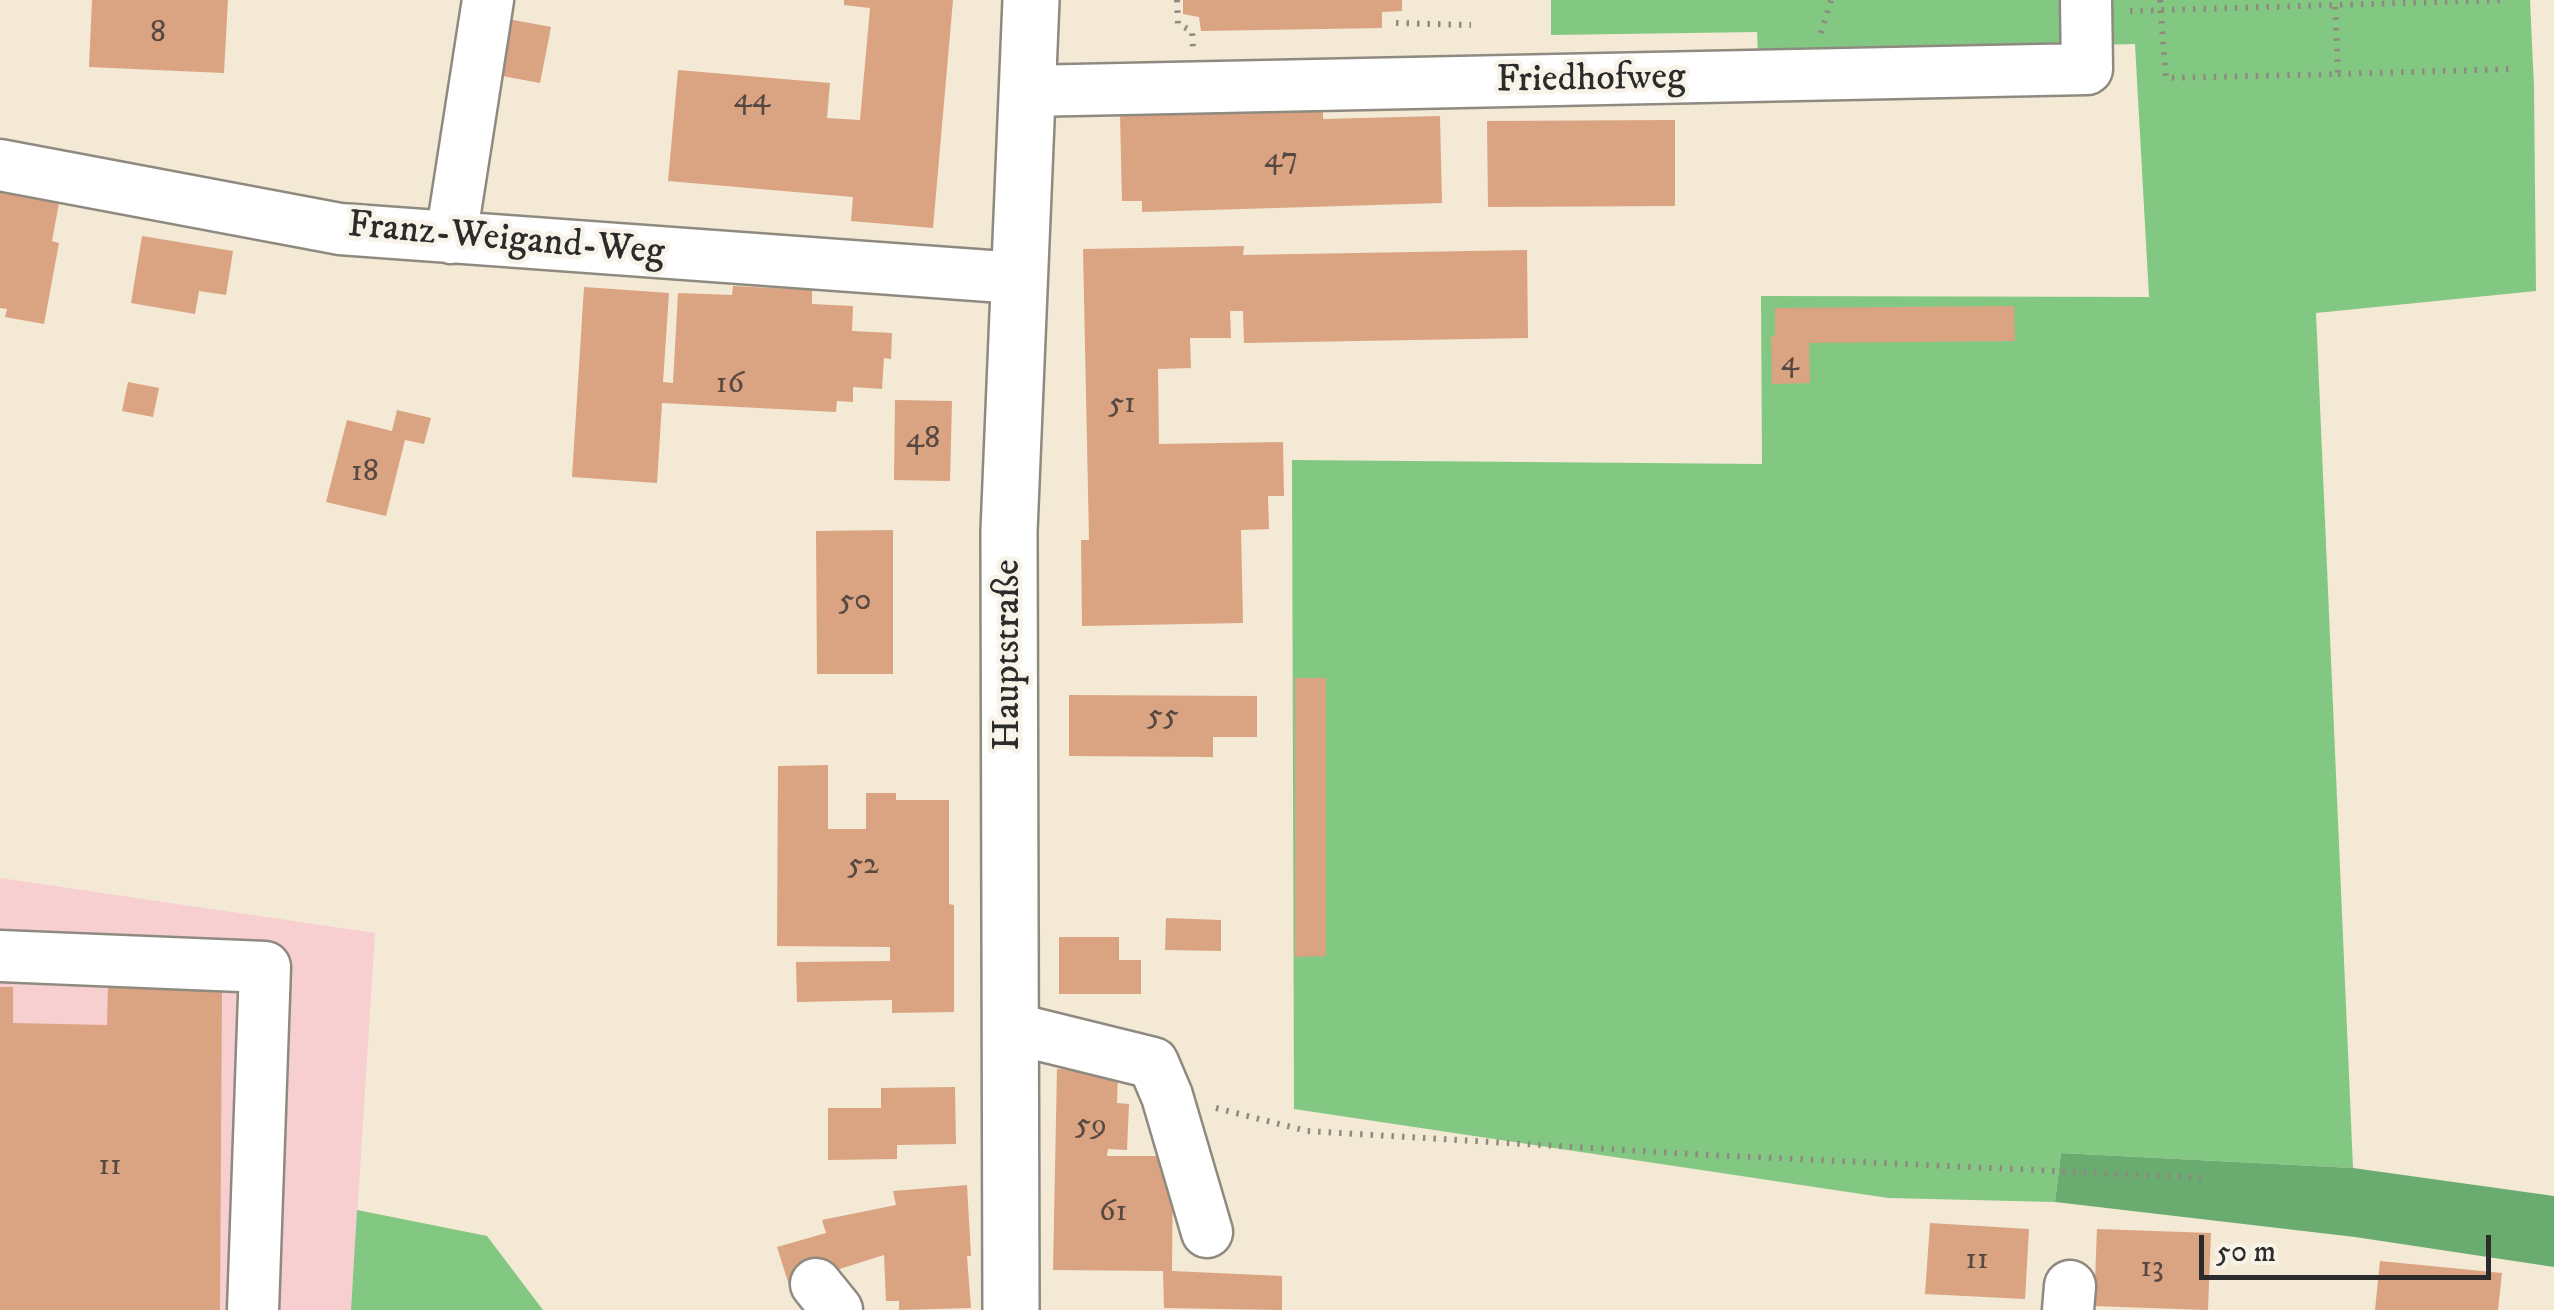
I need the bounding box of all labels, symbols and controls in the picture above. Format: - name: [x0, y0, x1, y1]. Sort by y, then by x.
- house number: 8: [150, 15, 166, 53]
- street label: Friedhofweg: [1496, 57, 1686, 105]
- house number: 44: [734, 81, 770, 119]
- house number: 47: [1264, 141, 1298, 179]
- street label: Franz-Weigand-Weg: [346, 204, 666, 278]
- house number: 4: [1781, 344, 1799, 382]
- house number: 16: [716, 366, 744, 404]
- house number: 51: [1108, 386, 1136, 424]
- house number: 48: [906, 421, 940, 459]
- house number: 18: [351, 454, 379, 492]
- street label: Hauptstraße: [987, 559, 1033, 751]
- house number: 50: [838, 583, 872, 621]
- house number: 55: [1147, 698, 1179, 736]
- house number: 52: [847, 847, 879, 885]
- house number: 59: [1075, 1107, 1107, 1145]
- house number: 11: [98, 1148, 122, 1186]
- house number: 61: [1099, 1194, 1127, 1232]
- scale bar: [2204, 1215, 2496, 1277]
- text: 50 m: [2216, 1234, 2276, 1271]
- house number: 11: [1965, 1242, 1989, 1280]
- house number: 13: [2140, 1250, 2164, 1288]

